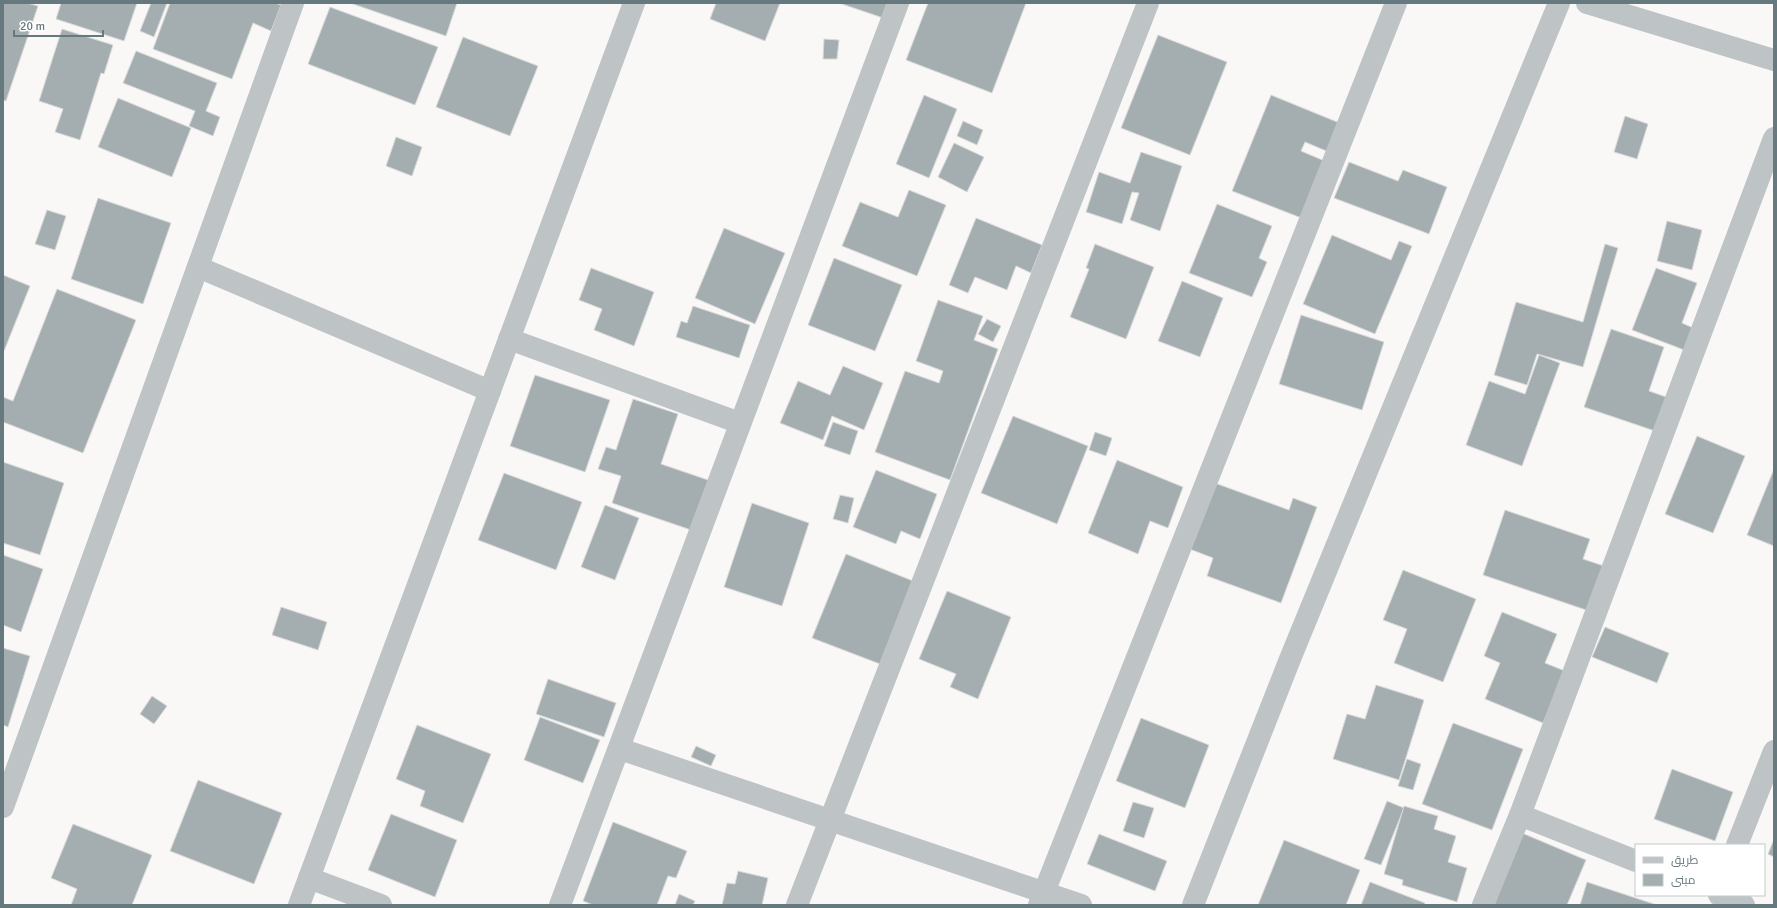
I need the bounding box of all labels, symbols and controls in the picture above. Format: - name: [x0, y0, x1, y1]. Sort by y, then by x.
- scale bar: [14, 12, 103, 38]
- text: 20 m: [20, 19, 45, 34]
- legend: [1635, 844, 1765, 896]
- text: طريق: [1671, 853, 1699, 868]
- text: مبنى: [1671, 873, 1696, 888]

